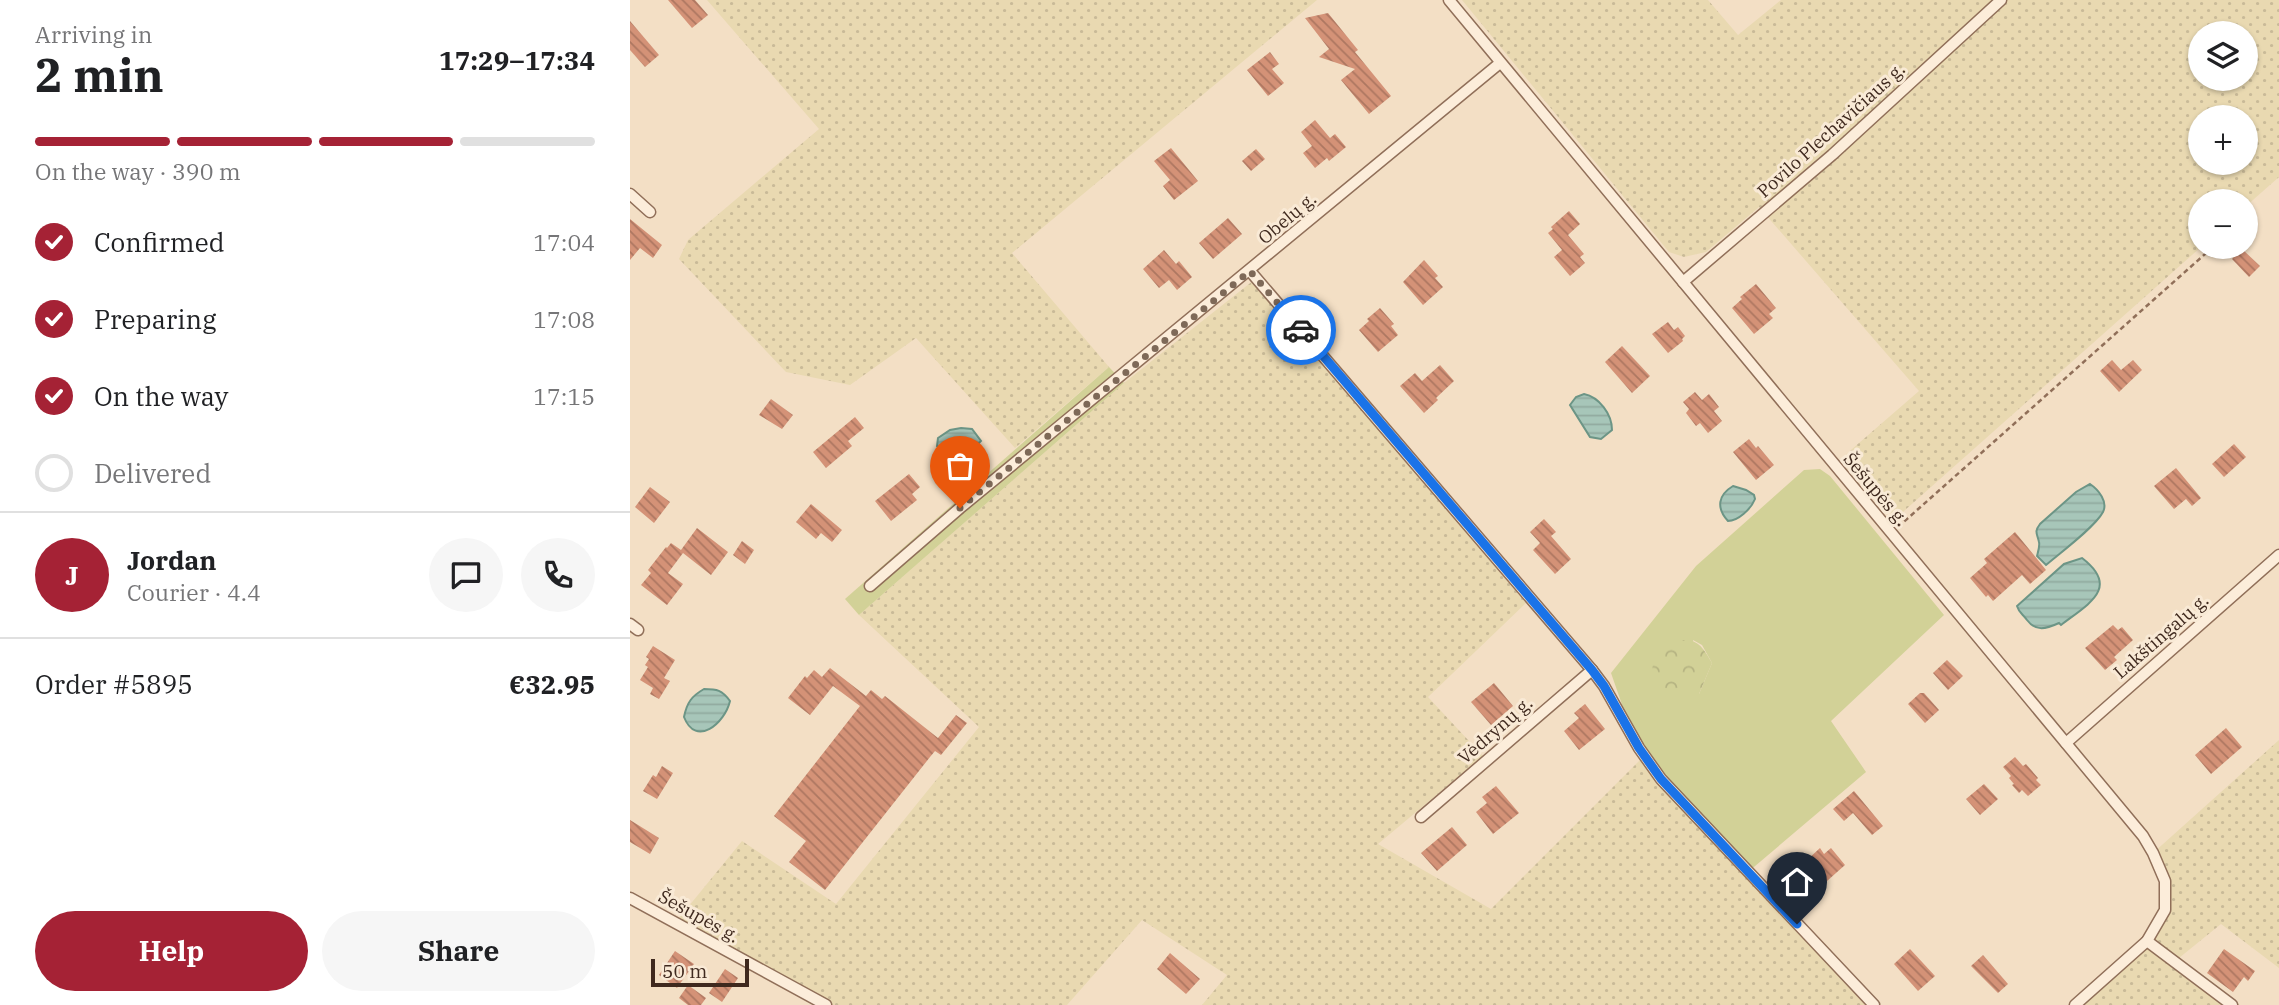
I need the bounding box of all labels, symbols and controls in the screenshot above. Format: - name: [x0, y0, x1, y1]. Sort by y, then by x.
- text: Arriving in: [35, 19, 152, 49]
- map controls: [2188, 21, 2258, 259]
- button: layers: [2188, 21, 2258, 91]
- text: 17:29–17:34: [439, 43, 595, 77]
- text: 2 min: [35, 45, 164, 105]
- street label: Povilo Plechavičiaus g.: [1752, 57, 1910, 203]
- button: +: [2188, 105, 2258, 175]
- text: On the way · 390 m: [35, 156, 241, 186]
- street label: Obelų g.: [1253, 187, 1321, 249]
- button: −: [2188, 189, 2258, 259]
- icon: check: [35, 223, 73, 261]
- text: Confirmed: [94, 225, 225, 259]
- text: 17:04: [533, 227, 595, 257]
- courier: [1266, 295, 1336, 365]
- icon: check: [35, 300, 73, 338]
- text: Preparing: [94, 302, 216, 336]
- text: 17:08: [533, 304, 595, 334]
- icon: car: [1282, 311, 1320, 349]
- icon: check: [35, 377, 73, 415]
- text: On the way: [94, 379, 228, 413]
- text: 17:15: [533, 381, 595, 411]
- pin: [930, 436, 990, 508]
- icon: bag: [941, 447, 979, 485]
- street label: Šešupės g.: [1839, 447, 1914, 530]
- text: Delivered: [94, 456, 211, 490]
- button: chat: [429, 538, 503, 612]
- button: phone: [521, 538, 595, 612]
- text: Jordan: [127, 543, 217, 577]
- text: J: [65, 558, 79, 592]
- text: Courier · 4.4: [127, 577, 261, 607]
- street label: Lakštingalų g.: [2109, 589, 2213, 683]
- text: Order #5895: [35, 667, 193, 701]
- text: €32.95: [509, 667, 595, 701]
- street label: Vėdrynų g.: [1453, 691, 1537, 769]
- pin: [1767, 852, 1827, 924]
- icon: home: [1778, 863, 1816, 901]
- street label: Šešupės g.: [655, 884, 744, 948]
- button: Help: [35, 911, 308, 991]
- button: Share: [322, 911, 595, 991]
- scale bar: [651, 956, 749, 988]
- text: 50 m: [662, 959, 707, 983]

